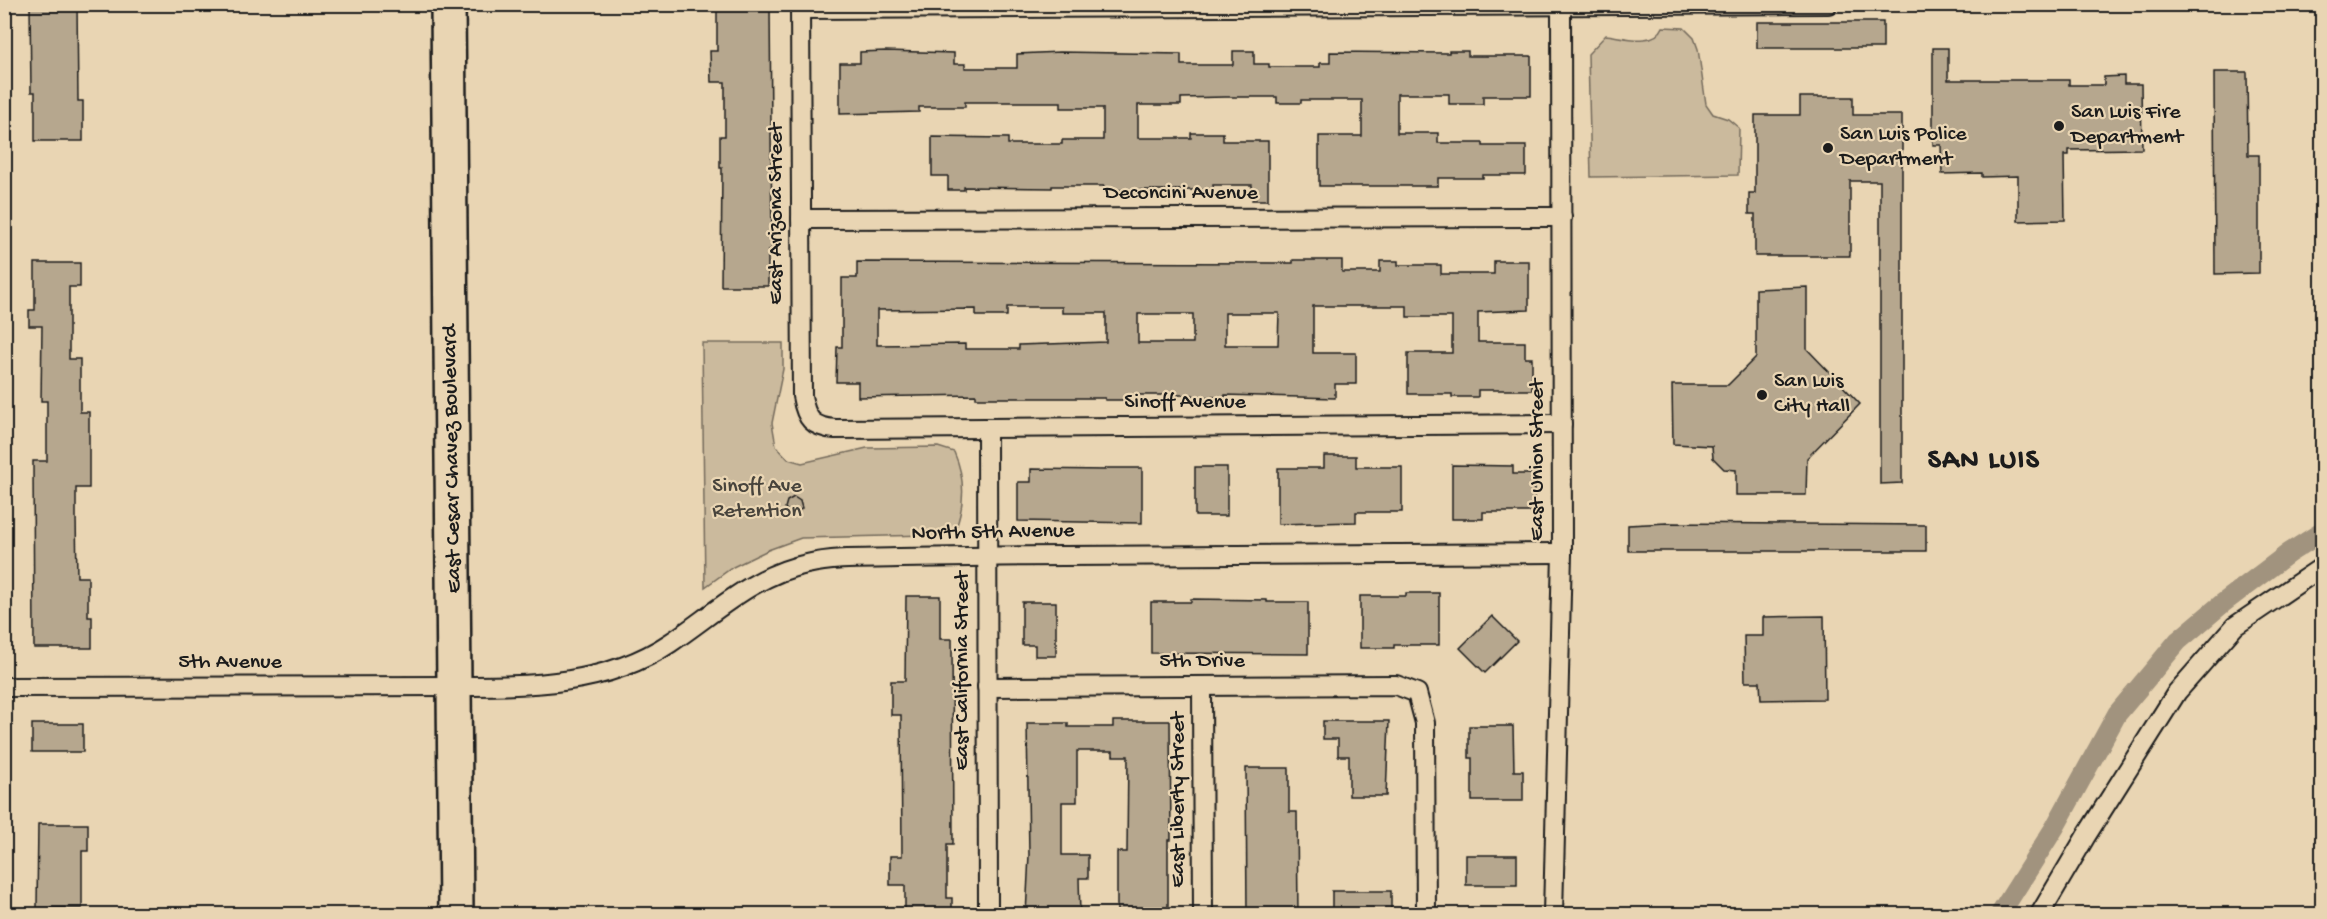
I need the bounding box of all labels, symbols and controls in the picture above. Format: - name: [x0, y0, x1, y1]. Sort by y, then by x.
- place label: San Luis Fire Department: [2069, 100, 2185, 151]
- marker: San Luis Fire Department: [2052, 119, 2066, 133]
- street label: East Arizona Street: [764, 121, 790, 305]
- place label: San Luis Police Department: [1838, 122, 1967, 173]
- marker: San Luis Police Department: [1821, 141, 1835, 155]
- street label: Deconcini Avenue: [1102, 181, 1259, 207]
- street label: East Cesar Chavez Boulevard: [438, 322, 468, 593]
- place label: San Luis City Hall: [1774, 369, 1850, 420]
- street label: East Union Street: [1525, 377, 1551, 541]
- marker: San Luis City Hall: [1755, 388, 1769, 402]
- street label: Sinoff Avenue: [1124, 390, 1246, 416]
- district label: SAN LUIS: [1928, 445, 2040, 478]
- park label: Sinoff Ave Retention: [712, 474, 802, 525]
- street label: North 5th Avenue: [911, 519, 1076, 547]
- street label: East California Street: [950, 569, 976, 771]
- street label: 5th Drive: [1159, 649, 1245, 675]
- street label: 5th Avenue: [178, 650, 283, 676]
- street label: East Liberty Street: [1166, 710, 1192, 888]

